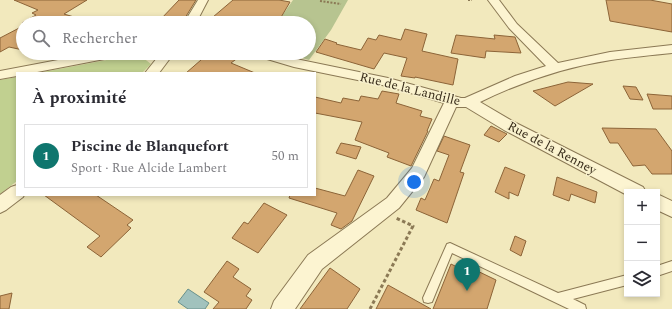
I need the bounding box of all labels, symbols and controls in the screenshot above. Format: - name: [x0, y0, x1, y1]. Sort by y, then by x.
- search box: [16, 16, 316, 60]
- icon: search: [30, 27, 52, 49]
- text: Rechercher: [62, 27, 137, 50]
- street label: Rue de la Landille: [358, 67, 462, 111]
- text: À proximité: [32, 85, 127, 111]
- street label: Rue de la Renney: [504, 116, 601, 180]
- text: Piscine de Blanquefort: [71, 135, 229, 158]
- text: 1: [42, 146, 50, 166]
- text: 50 m: [272, 146, 299, 166]
- text: Sport · Rue Alcide Lambert: [71, 158, 227, 178]
- your location: [404, 172, 424, 192]
- map controls: [624, 189, 660, 297]
- button: +: [624, 189, 660, 225]
- button: −: [624, 225, 660, 261]
- pin: 1: [454, 258, 480, 291]
- button: layers: [624, 261, 660, 297]

